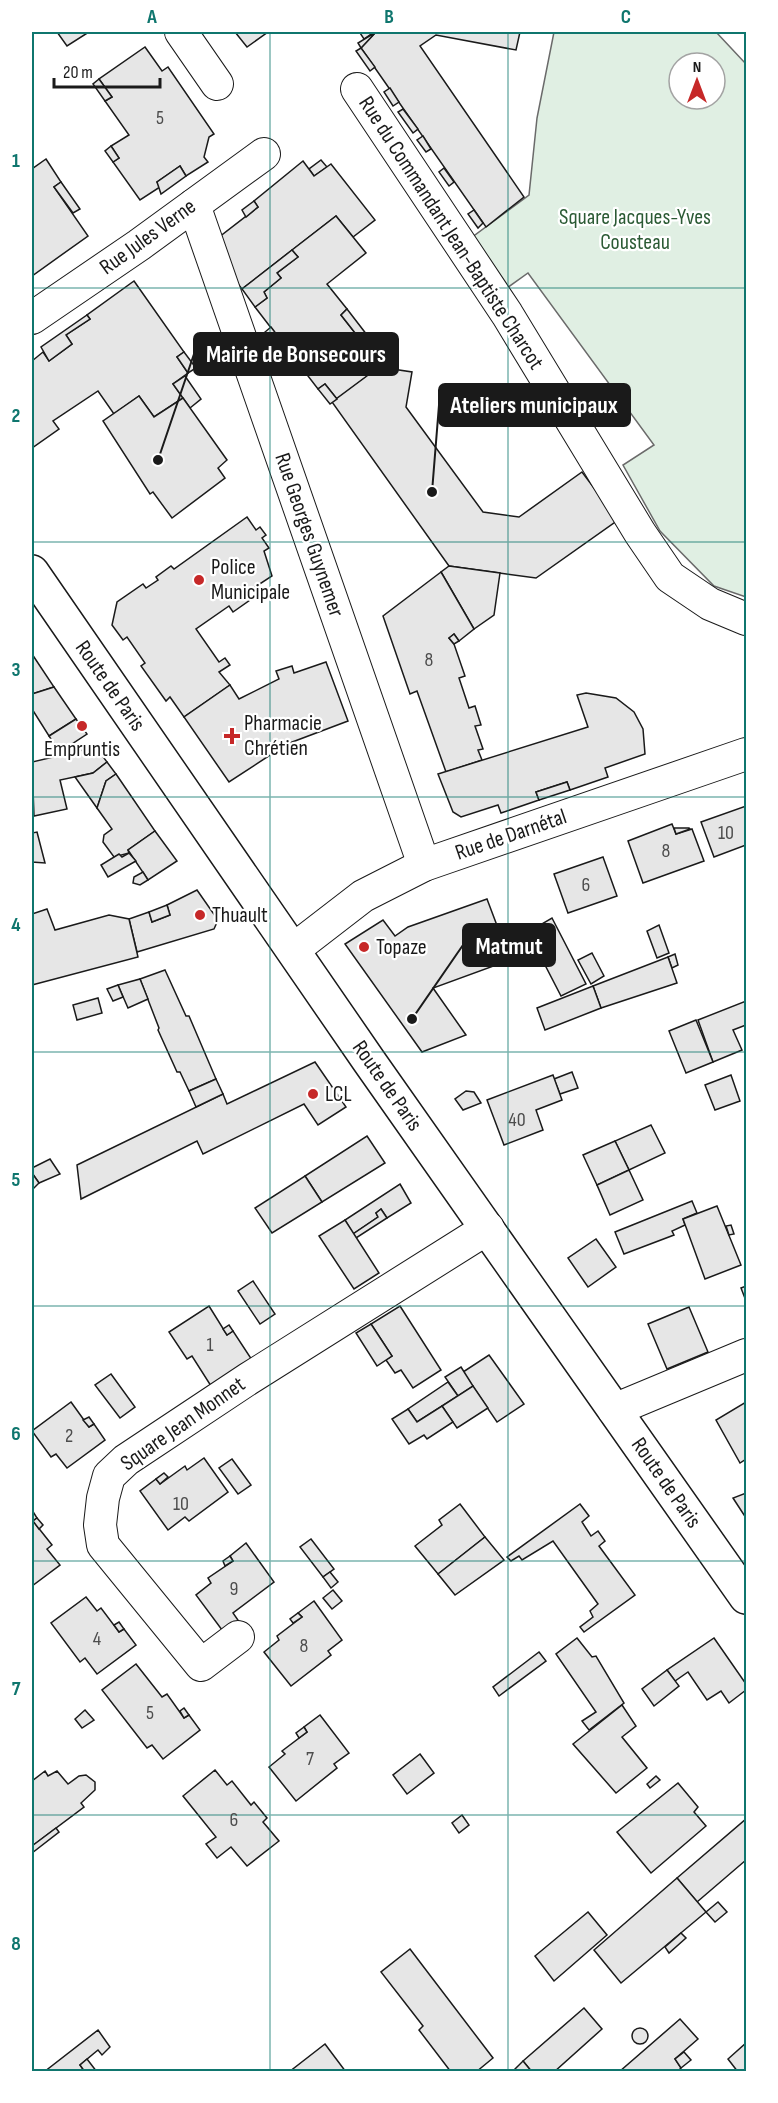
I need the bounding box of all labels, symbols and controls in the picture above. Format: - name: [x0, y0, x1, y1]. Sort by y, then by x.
- text: A: [146, 5, 157, 29]
- text: B: [384, 5, 394, 29]
- text: C: [621, 5, 631, 29]
- scale bar: [54, 51, 160, 89]
- north arrow: [667, 51, 727, 111]
- text: N: [693, 58, 701, 77]
- text: 20 m: [63, 62, 93, 83]
- street label: Rue du Commandant Jean-Baptiste Charcot: [352, 91, 550, 375]
- house number: 5: [156, 106, 164, 130]
- text: 1: [12, 149, 20, 173]
- street label: Rue Jules Verne: [95, 193, 201, 281]
- park label: Square Jacques-Yves Cousteau: [559, 204, 711, 256]
- callout: Mairie de Bonsecours: [194, 333, 398, 375]
- text: Mairie de Bonsecours: [206, 340, 386, 369]
- callout: Ateliers municipaux: [439, 384, 630, 426]
- text: Ateliers municipaux: [449, 391, 618, 420]
- text: 2: [12, 404, 20, 428]
- street label: Rue Georges Guynemer: [268, 449, 350, 621]
- place label: Police Municipale: [211, 554, 290, 606]
- marker: Police Municipale: [192, 573, 206, 587]
- street label: Route de Paris: [69, 636, 151, 737]
- house number: 8: [425, 648, 433, 672]
- text: 3: [12, 658, 21, 682]
- place label: Pharmacie Chrétien: [244, 710, 322, 762]
- marker: Empruntis: [75, 719, 89, 733]
- marker: Pharmacie Chrétien: [225, 729, 239, 743]
- place label: Empruntis: [44, 736, 120, 763]
- street label: Rue de Darnétal: [452, 803, 570, 867]
- house number: 10: [718, 821, 734, 845]
- house number: 8: [662, 839, 670, 863]
- house number: 6: [582, 873, 590, 897]
- place label: Thuault: [212, 902, 268, 929]
- marker: Thuault: [193, 908, 207, 922]
- text: 4: [11, 913, 21, 937]
- callout: Matmut: [463, 924, 555, 966]
- text: Matmut: [475, 932, 543, 961]
- place label: Topaze: [376, 934, 427, 961]
- marker: Topaze: [357, 940, 371, 954]
- street label: Route de Paris: [346, 1036, 428, 1137]
- place label: LCL: [325, 1081, 352, 1108]
- marker: LCL: [306, 1087, 320, 1101]
- house number: 40: [508, 1108, 526, 1132]
- text: 5: [12, 1168, 21, 1192]
- house number: 1: [207, 1333, 214, 1357]
- street label: Square Jean Monnet: [116, 1371, 251, 1477]
- text: 6: [11, 1422, 21, 1446]
- house number: 2: [65, 1424, 73, 1448]
- street label: Route de Paris: [625, 1433, 707, 1534]
- house number: 10: [173, 1492, 189, 1516]
- house number: 9: [230, 1577, 238, 1601]
- house number: 4: [93, 1627, 101, 1651]
- house number: 8: [300, 1634, 308, 1658]
- text: 7: [12, 1677, 21, 1701]
- house number: 5: [146, 1701, 154, 1725]
- house number: 7: [306, 1747, 314, 1771]
- house number: 6: [230, 1808, 238, 1832]
- text: 8: [11, 1932, 21, 1956]

